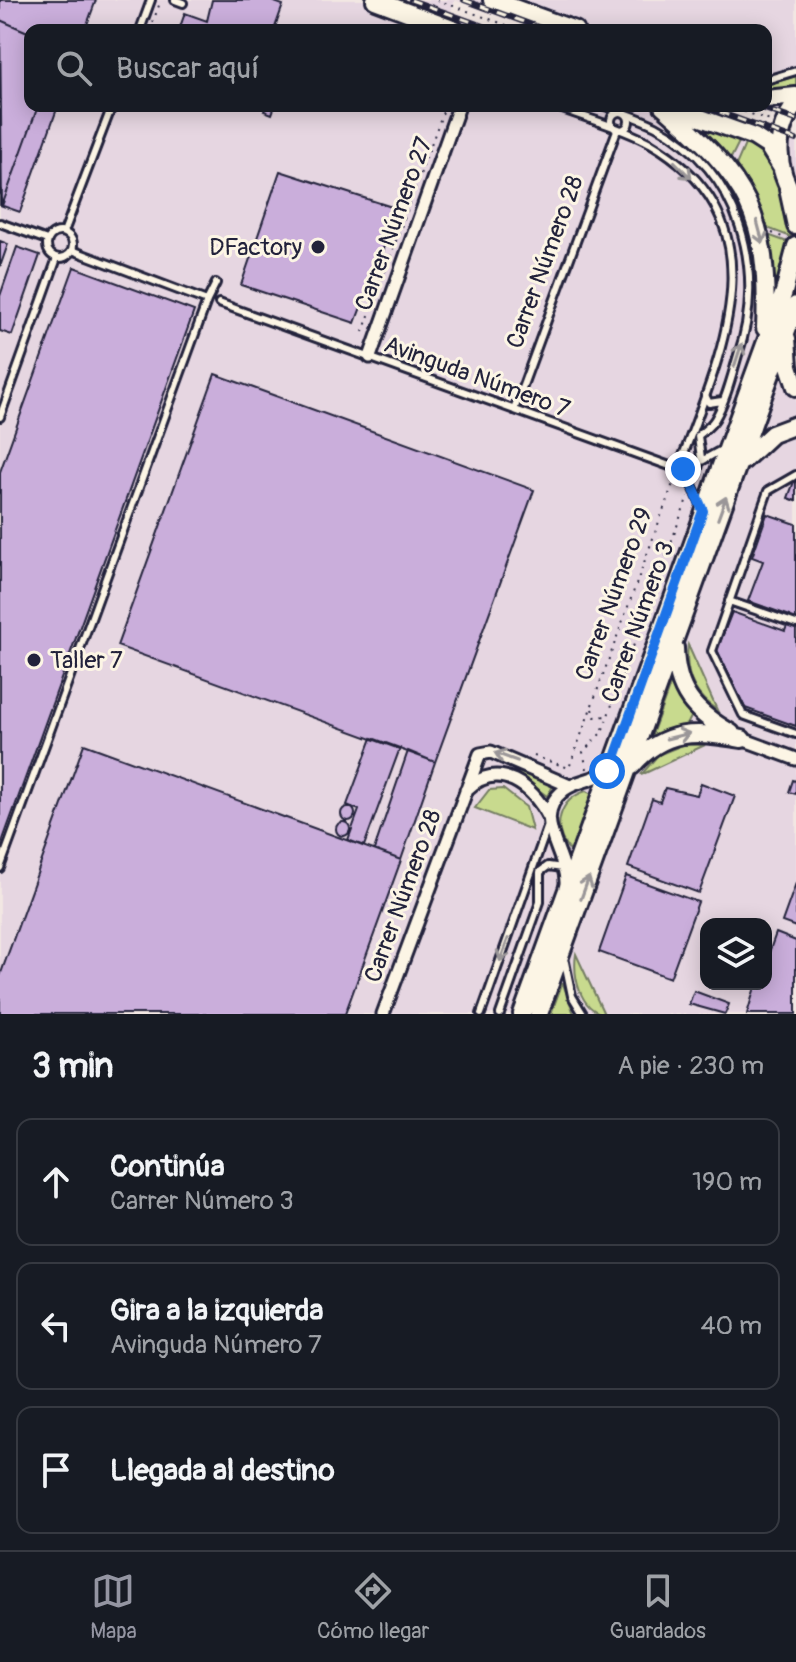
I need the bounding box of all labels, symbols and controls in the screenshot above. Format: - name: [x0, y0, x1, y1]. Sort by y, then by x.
- search box: [24, 24, 772, 112]
- icon: search: [52, 46, 96, 90]
- text: Buscar aquí: [116, 50, 259, 87]
- street label: Carrer Número 27: [349, 133, 439, 315]
- one-way arrow: [673, 160, 693, 179]
- street label: Carrer Número 28: [500, 172, 590, 352]
- one-way arrow: [753, 219, 768, 245]
- place label: DFactory: [209, 233, 302, 262]
- marker: DFactory: [309, 238, 327, 256]
- street label: Avinguda Número 7: [380, 330, 574, 424]
- one-way arrow: [732, 342, 747, 367]
- route end: [665, 451, 701, 487]
- one-way arrow: [716, 496, 730, 521]
- street label: Carrer Número 29: [569, 504, 659, 684]
- street label: Carrer Número 3: [595, 537, 681, 707]
- place label: Taller 7: [50, 646, 123, 675]
- marker: Taller 7: [25, 651, 43, 669]
- one-way arrow: [664, 727, 690, 742]
- one-way arrow: [494, 749, 519, 763]
- route start: [589, 753, 625, 789]
- street label: Carrer Número 28: [358, 806, 448, 986]
- one-way arrow: [579, 876, 593, 901]
- map controls: [700, 918, 772, 990]
- button: layers: [700, 918, 772, 990]
- one-way arrow: [495, 938, 510, 963]
- text: 3 min: [32, 1045, 114, 1088]
- text: A pie · 230 m: [617, 1050, 764, 1082]
- text: Continúa: [110, 1148, 225, 1185]
- icon: ahead: [34, 1160, 78, 1204]
- text: 190 m: [692, 1166, 762, 1198]
- text: Carrer Número 3: [110, 1185, 294, 1217]
- text: Gira a la izquierda: [110, 1292, 323, 1329]
- icon: left: [34, 1304, 78, 1348]
- text: 40 m: [700, 1310, 762, 1342]
- text: Avinguda Número 7: [110, 1329, 322, 1361]
- icon: arrive: [34, 1448, 78, 1492]
- text: Llegada al destino: [110, 1452, 335, 1489]
- tab: Mapa: [90, 1569, 137, 1645]
- tab: Cómo llegar: [317, 1569, 429, 1645]
- tab: Guardados: [610, 1569, 706, 1645]

